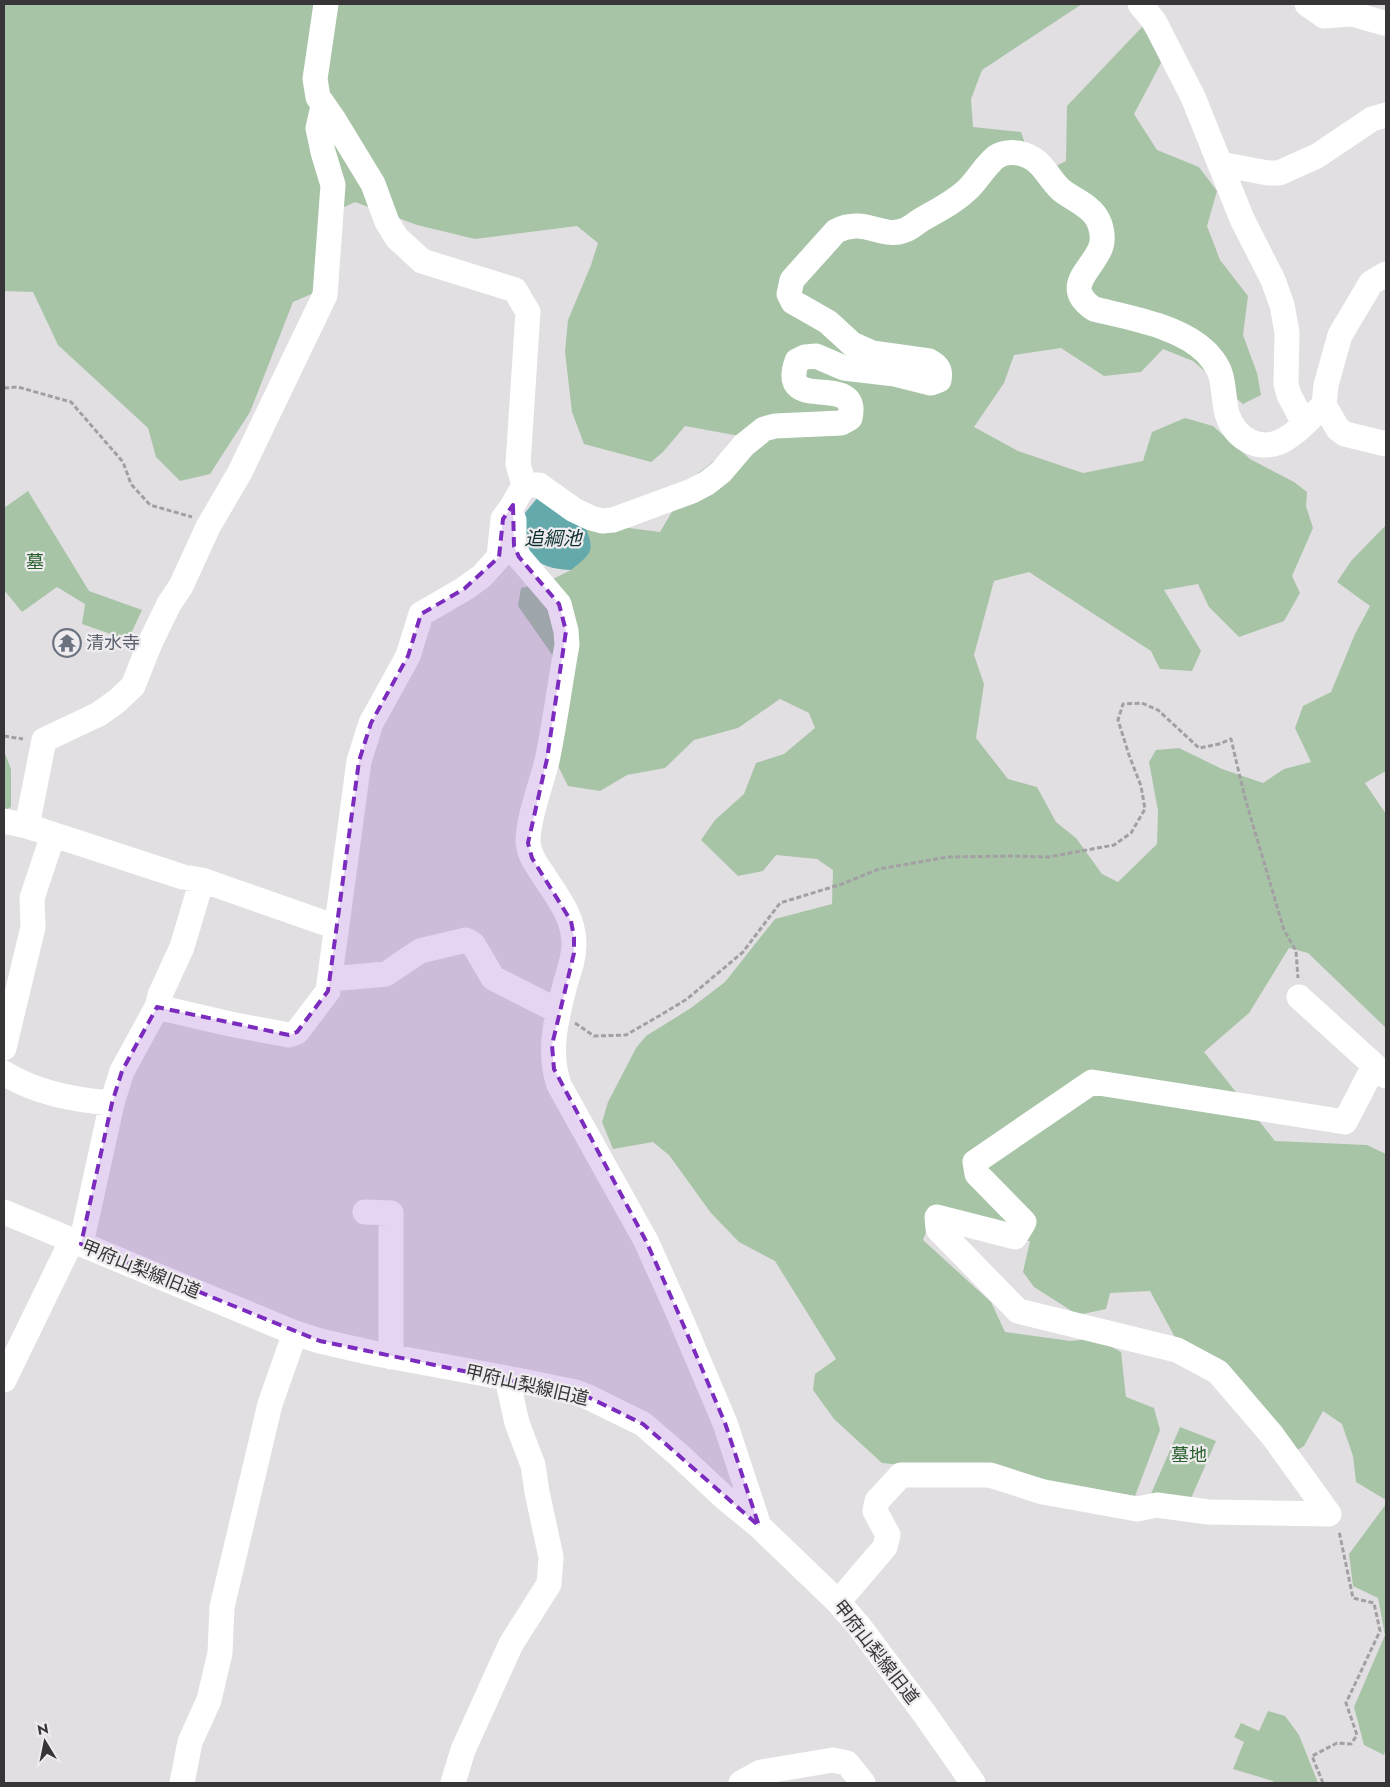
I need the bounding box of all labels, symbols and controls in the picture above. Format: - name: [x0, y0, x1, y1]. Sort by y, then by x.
- water label: 追綱池: [524, 525, 583, 552]
- park label: 墓: [26, 549, 44, 575]
- temple icon: 清水寺: [52, 628, 82, 658]
- place label: 清水寺: [86, 630, 140, 656]
- street label: 甲府山梨線旧道: [78, 1233, 204, 1305]
- street label: 甲府山梨線旧道: [463, 1358, 591, 1412]
- park label: 墓地: [1171, 1442, 1207, 1468]
- street label: 甲府山梨線旧道: [827, 1594, 925, 1710]
- north arrow: [20, 1717, 70, 1767]
- text: N: [36, 1718, 50, 1740]

